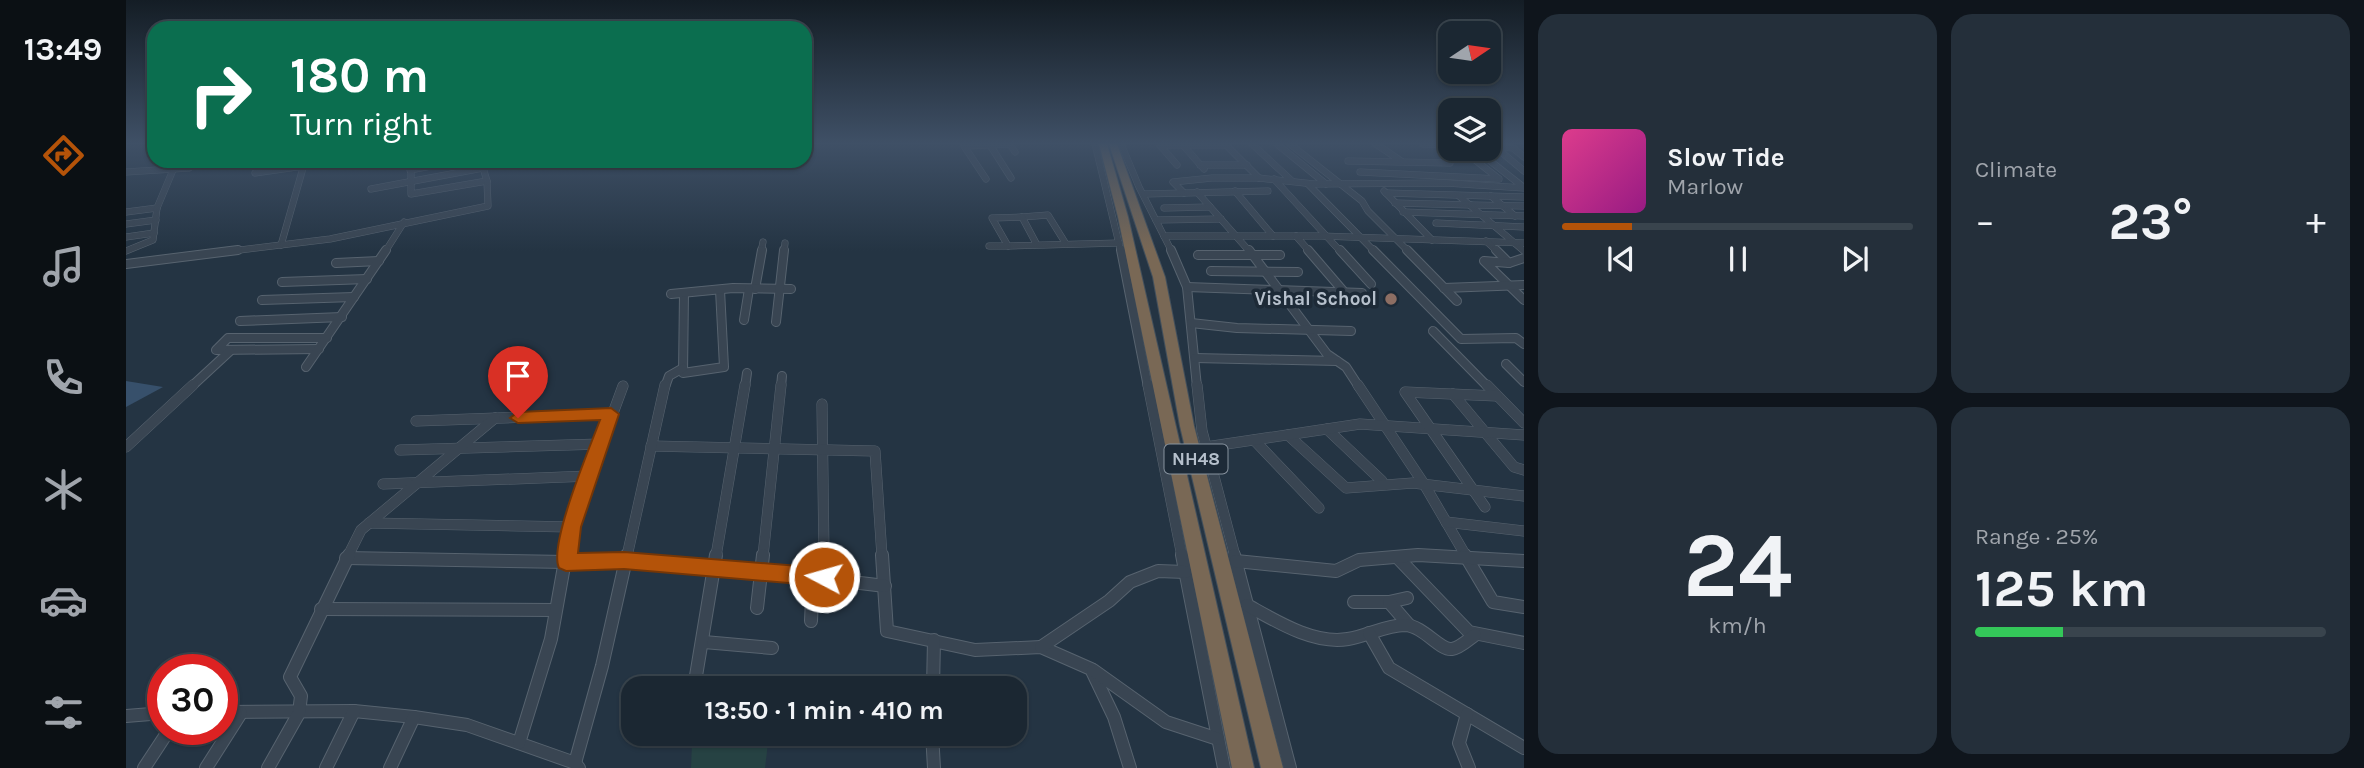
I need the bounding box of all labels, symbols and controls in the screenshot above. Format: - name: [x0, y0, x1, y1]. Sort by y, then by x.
- north arrow: [1438, 21, 1502, 84]
- map controls: [1438, 21, 1501, 161]
- text: 13:49: [24, 31, 102, 68]
- text: 180 m: [290, 47, 429, 104]
- icon: right: [175, 49, 266, 140]
- button: layers: [1438, 98, 1501, 161]
- text: Turn right: [290, 106, 432, 143]
- icon: directions: [39, 131, 88, 180]
- text: Slow Tide: [1667, 142, 1785, 173]
- text: Climate: [1975, 156, 2057, 183]
- text: Marlow: [1667, 173, 1743, 200]
- text: 23°: [2108, 191, 2193, 252]
- text: −: [1975, 199, 1995, 244]
- text: +: [2306, 199, 2326, 244]
- icon: previous: [1602, 240, 1640, 278]
- icon: pause: [1719, 240, 1757, 278]
- icon: next: [1836, 240, 1874, 278]
- icon: music: [39, 242, 88, 291]
- place label: Vishal School: [1254, 288, 1377, 310]
- marker: Vishal School: [1383, 291, 1399, 307]
- pin: [488, 346, 548, 418]
- icon: phone: [39, 353, 88, 402]
- icon: arrive: [499, 357, 537, 395]
- road number: NH48: [1164, 444, 1228, 474]
- icon: climate: [39, 465, 88, 514]
- text: 24: [1683, 513, 1792, 619]
- text: Range · 25%: [1975, 523, 2098, 550]
- position arrow: [787, 540, 861, 614]
- text: 125 km: [1975, 558, 2149, 619]
- icon: car: [39, 576, 88, 625]
- text: km/h: [1708, 612, 1767, 639]
- speed limit sign: 30: [147, 654, 238, 745]
- icon: filters: [39, 688, 88, 737]
- text: 13:50 · 1 min · 410 m: [704, 695, 944, 726]

